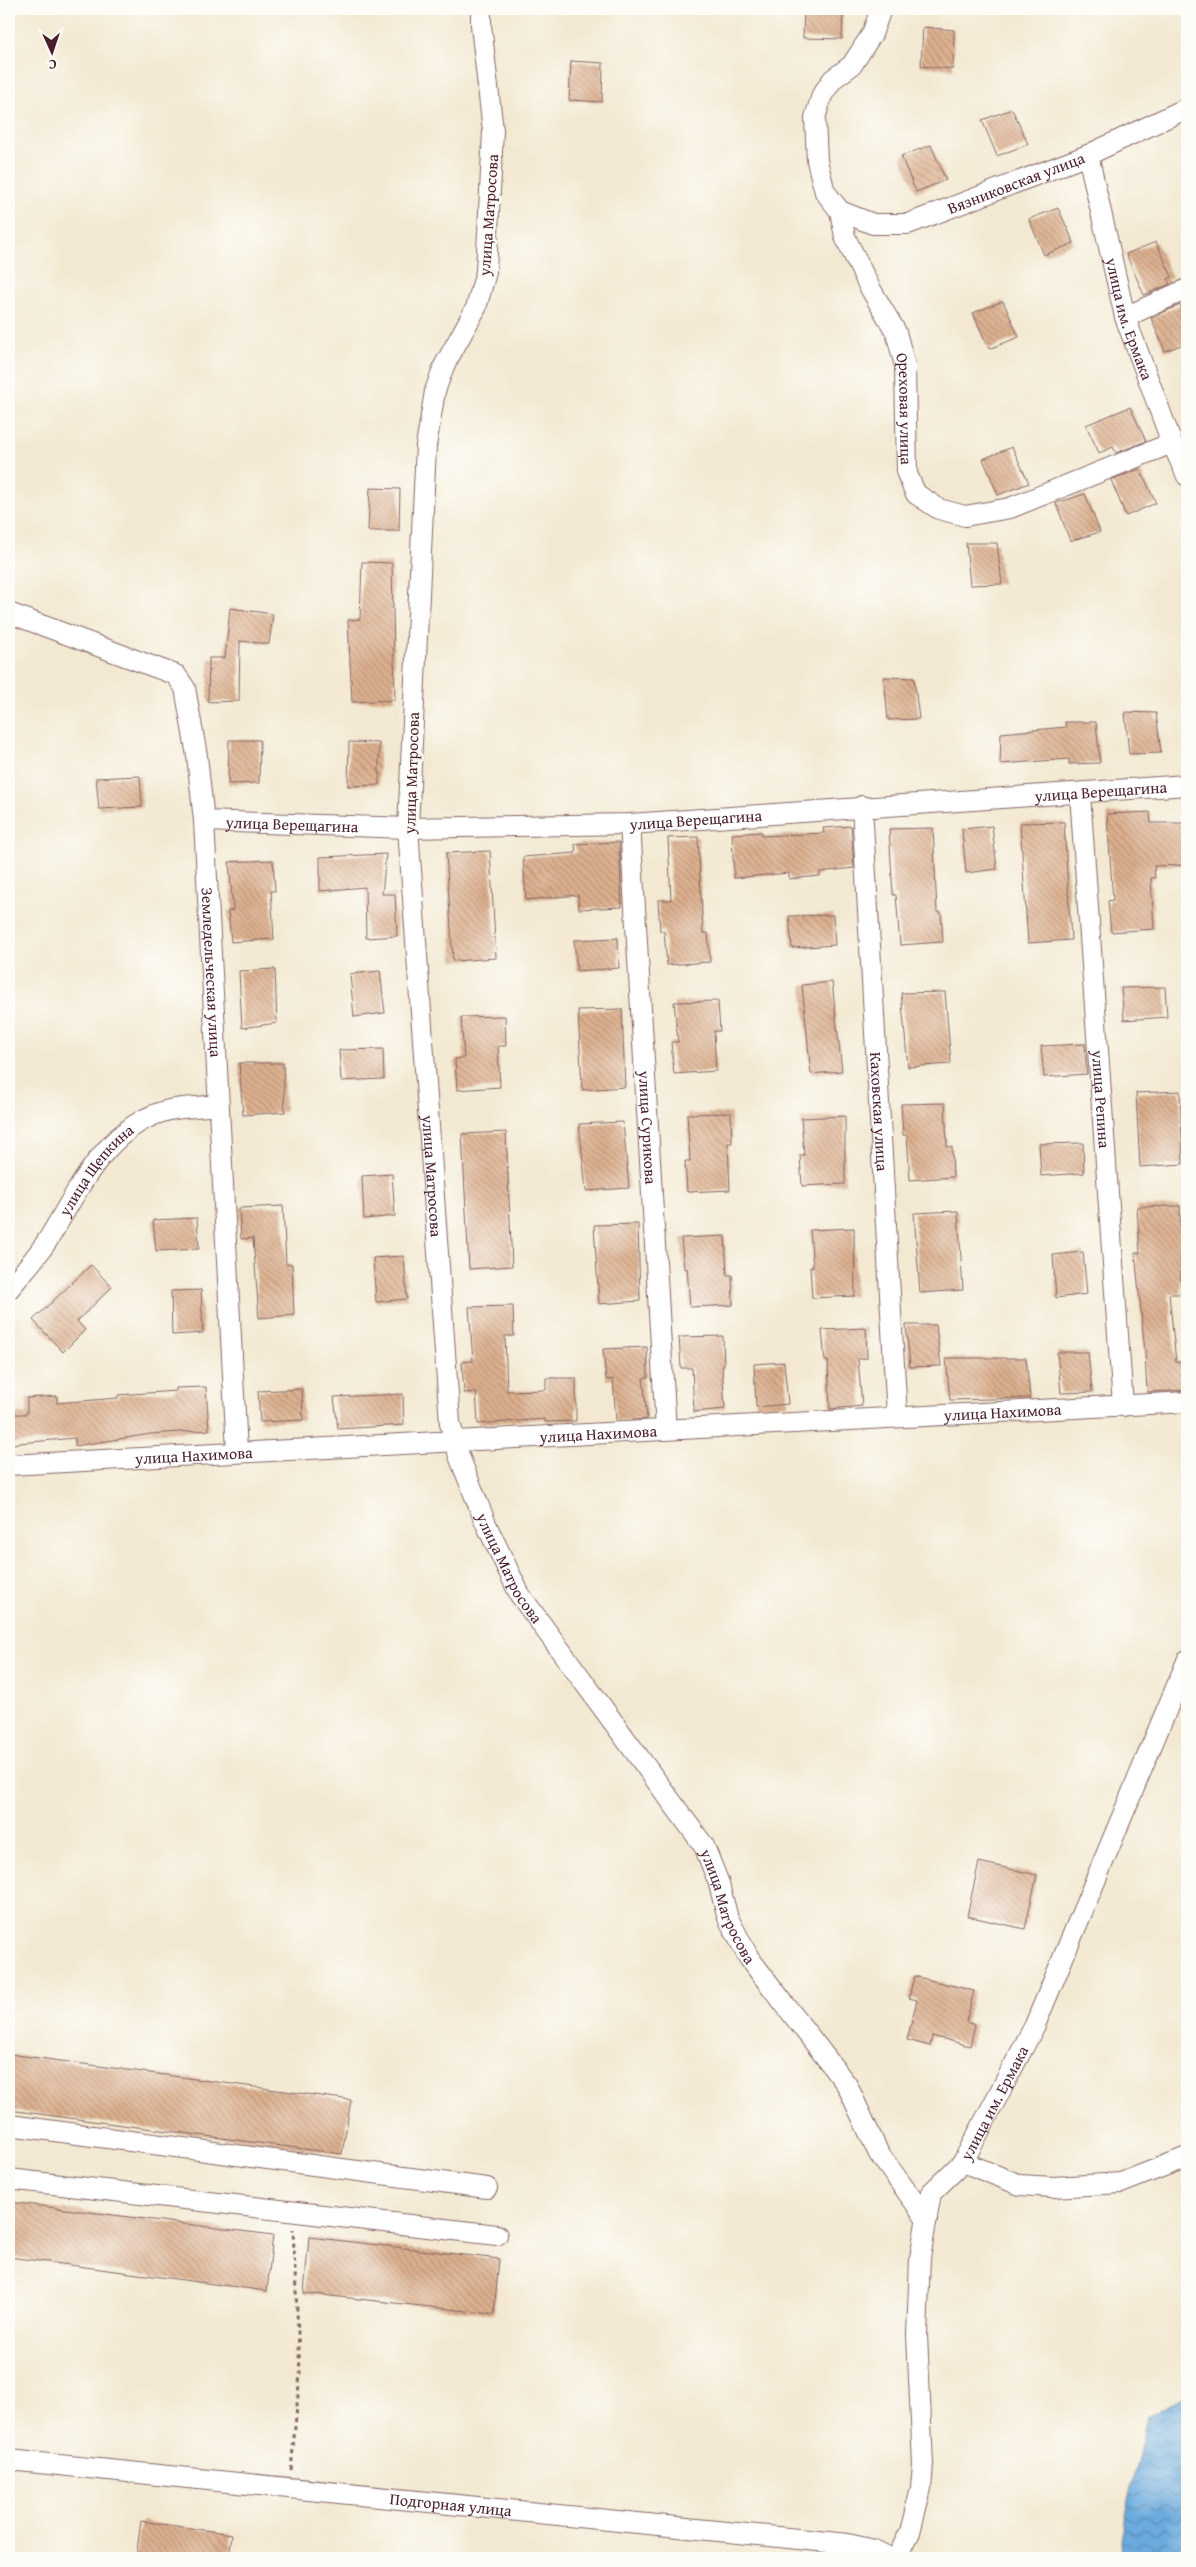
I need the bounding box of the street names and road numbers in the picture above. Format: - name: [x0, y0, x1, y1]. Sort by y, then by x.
- street label: Вязниковская улица: [944, 145, 1088, 220]
- street label: улица Матросова: [472, 153, 504, 278]
- street label: улица им. Ермака: [1100, 254, 1160, 384]
- street label: Ореховая улица: [890, 350, 919, 465]
- street label: улица Матросова: [397, 711, 425, 835]
- street label: улица Верещагина: [1033, 774, 1168, 808]
- street label: улица Верещагина: [628, 803, 763, 836]
- street label: улица Верещагина: [224, 810, 359, 838]
- street label: Земледельческая улица: [195, 887, 228, 1058]
- street label: улица Репина: [1086, 1048, 1117, 1150]
- street label: Каховская улица: [864, 1051, 895, 1172]
- street label: улица Сурикова: [633, 1069, 663, 1185]
- street label: улица Матросова: [416, 1113, 449, 1238]
- street label: улица Щепкина: [52, 1117, 139, 1221]
- street label: улица Нахимова: [942, 1397, 1062, 1427]
- street label: улица Нахимова: [538, 1418, 658, 1449]
- street label: улица Нахимова: [133, 1440, 254, 1470]
- street label: улица Матросова: [470, 1508, 549, 1628]
- street label: улица Матросова: [694, 1844, 762, 1970]
- street label: улица им. Ермака: [953, 2041, 1034, 2165]
- street label: Подгорная улица: [389, 2486, 513, 2522]

